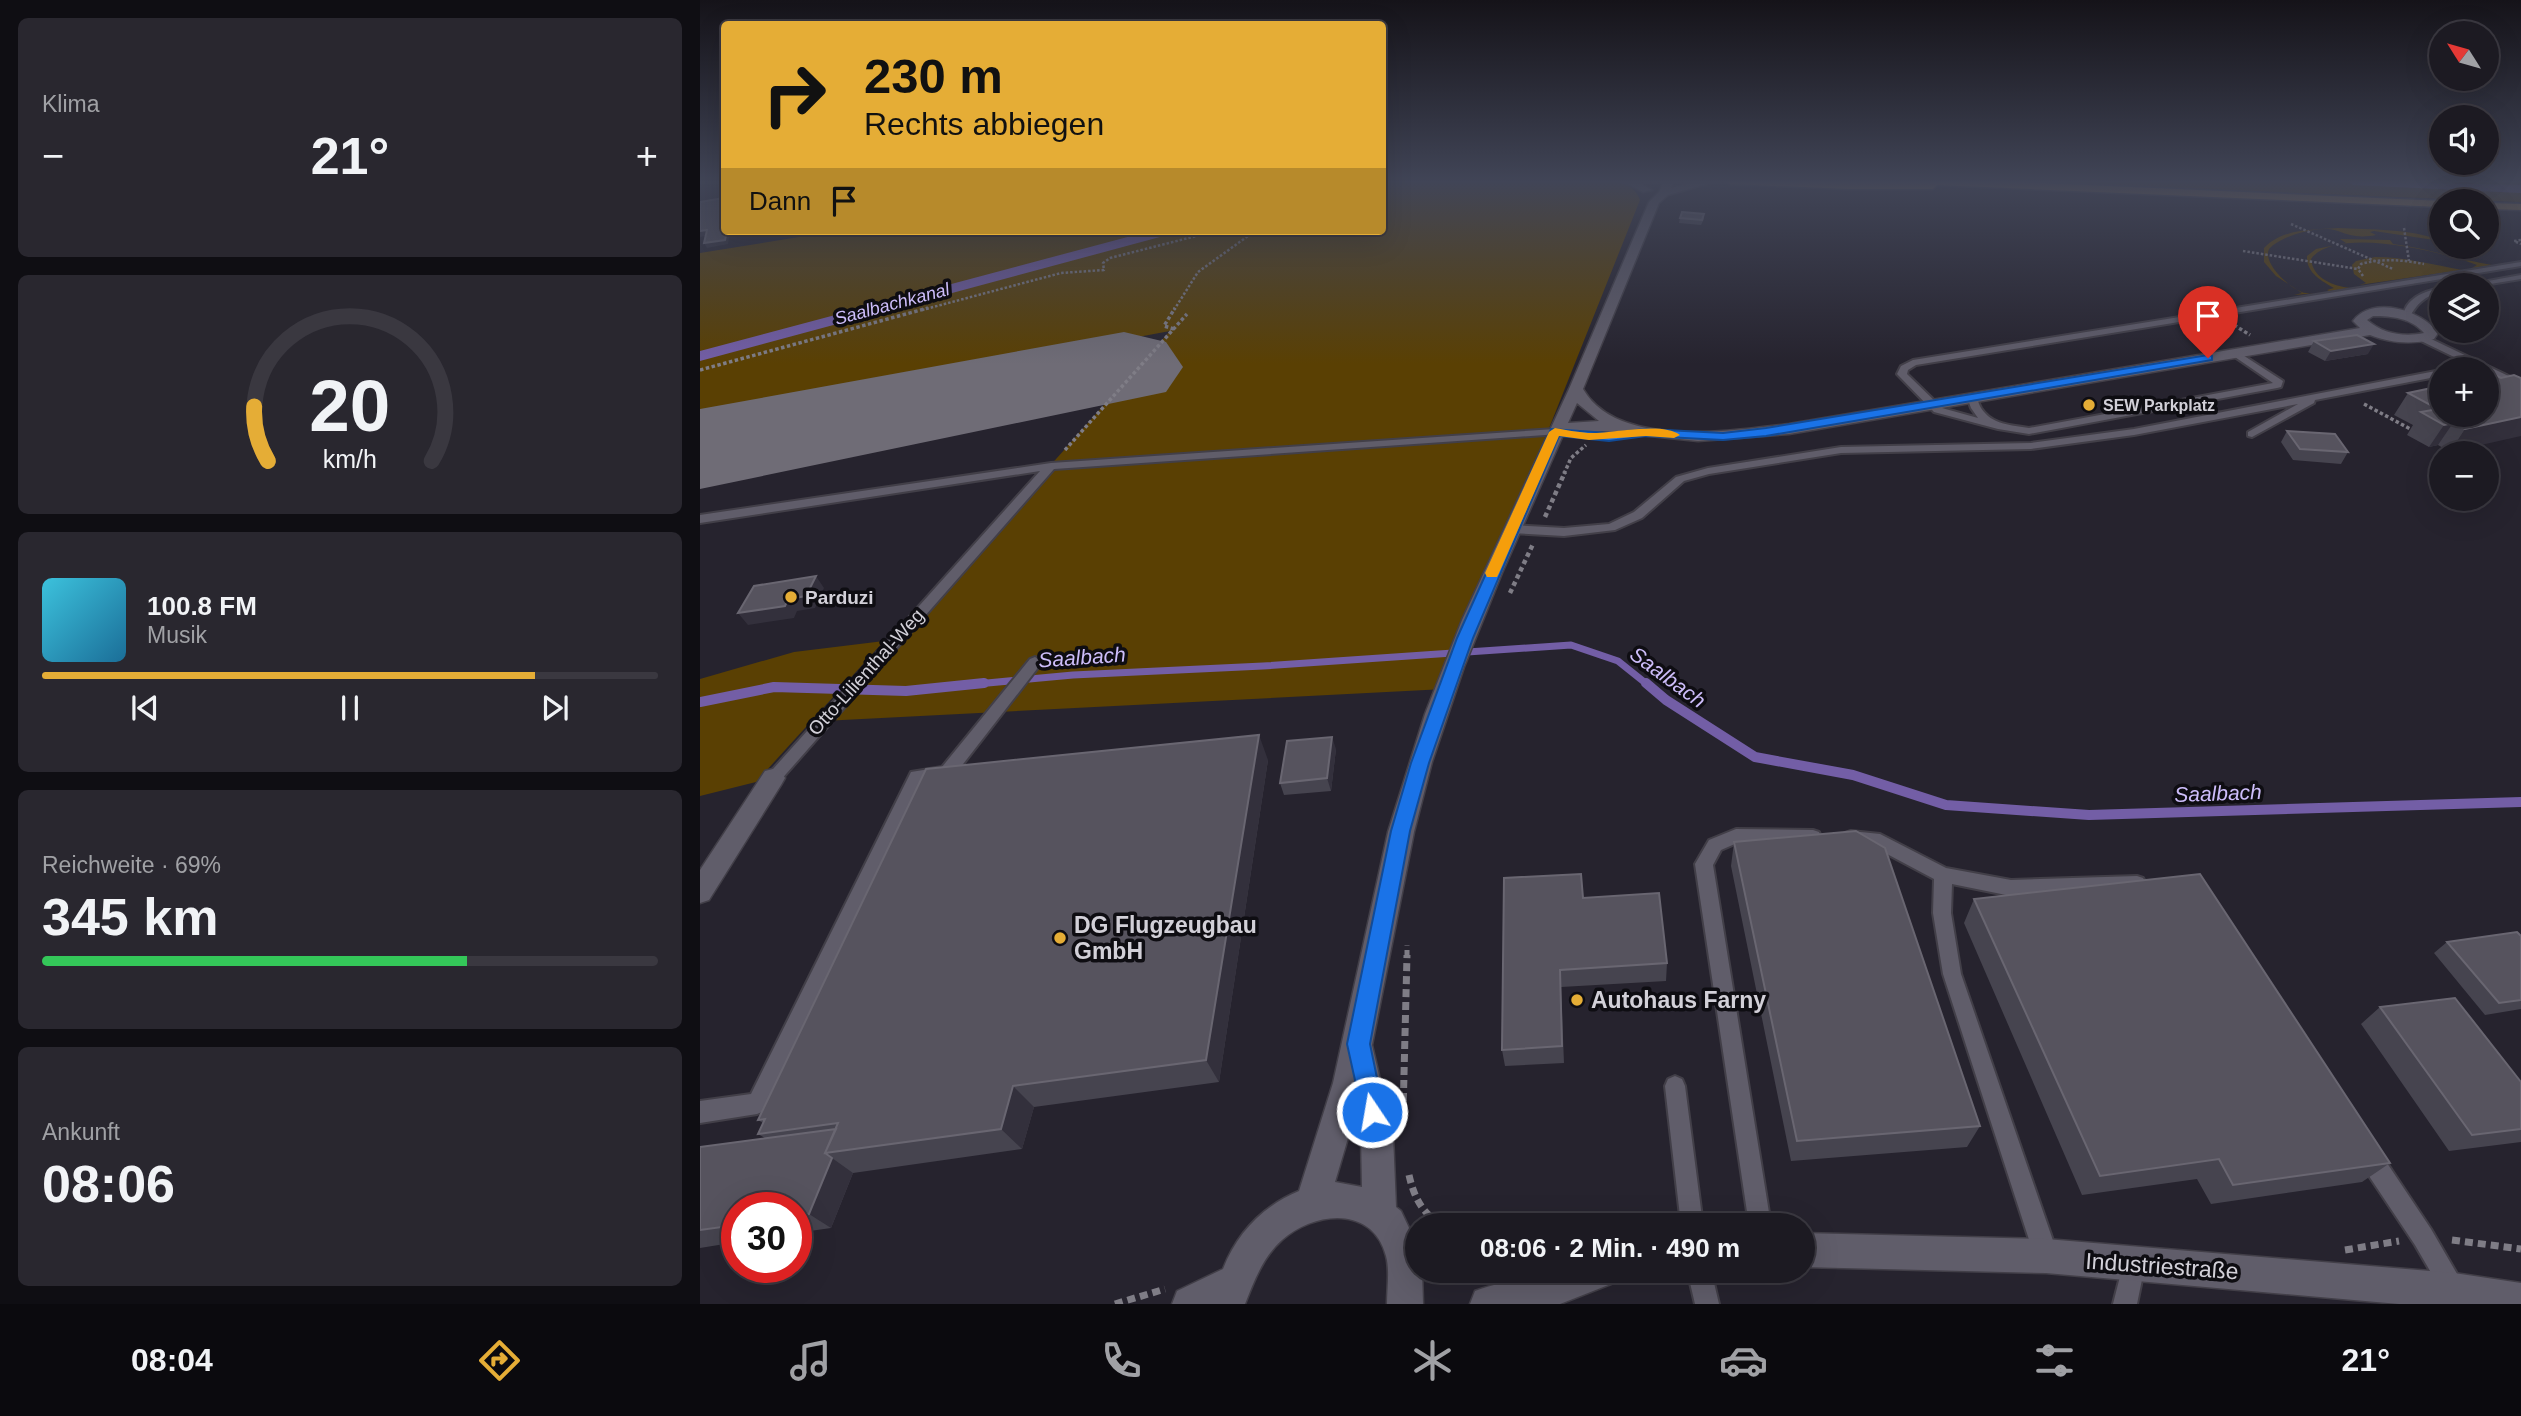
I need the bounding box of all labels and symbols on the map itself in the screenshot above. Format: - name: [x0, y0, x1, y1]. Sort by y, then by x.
- north arrow: [2429, 21, 2499, 91]
- water label: Saalbachkanal: [832, 279, 953, 329]
- pin: [2178, 286, 2238, 358]
- marker: SEW Parkplatz: [2081, 397, 2097, 413]
- place label: SEW Parkplatz: [2103, 397, 2215, 414]
- place label: Parduzi: [805, 587, 874, 608]
- marker: Parduzi: [783, 589, 799, 605]
- street label: Otto-Lilienthal-Weg: [804, 605, 928, 739]
- water label: Saalbach: [1038, 642, 1126, 672]
- water label: Saalbach: [1626, 642, 1710, 712]
- water label: Saalbach: [2174, 780, 2262, 806]
- place label: DG Flugzeugbau GmbH: [1074, 912, 1257, 964]
- marker: DG Flugzeugbau GmbH: [1052, 930, 1068, 946]
- place label: Autohaus Farny: [1591, 987, 1766, 1013]
- marker: Autohaus Farny: [1569, 992, 1585, 1008]
- position arrow: [1335, 1075, 1409, 1149]
- speed limit sign: 30: [721, 1192, 812, 1283]
- street label: Industriestraße: [2085, 1248, 2239, 1284]

